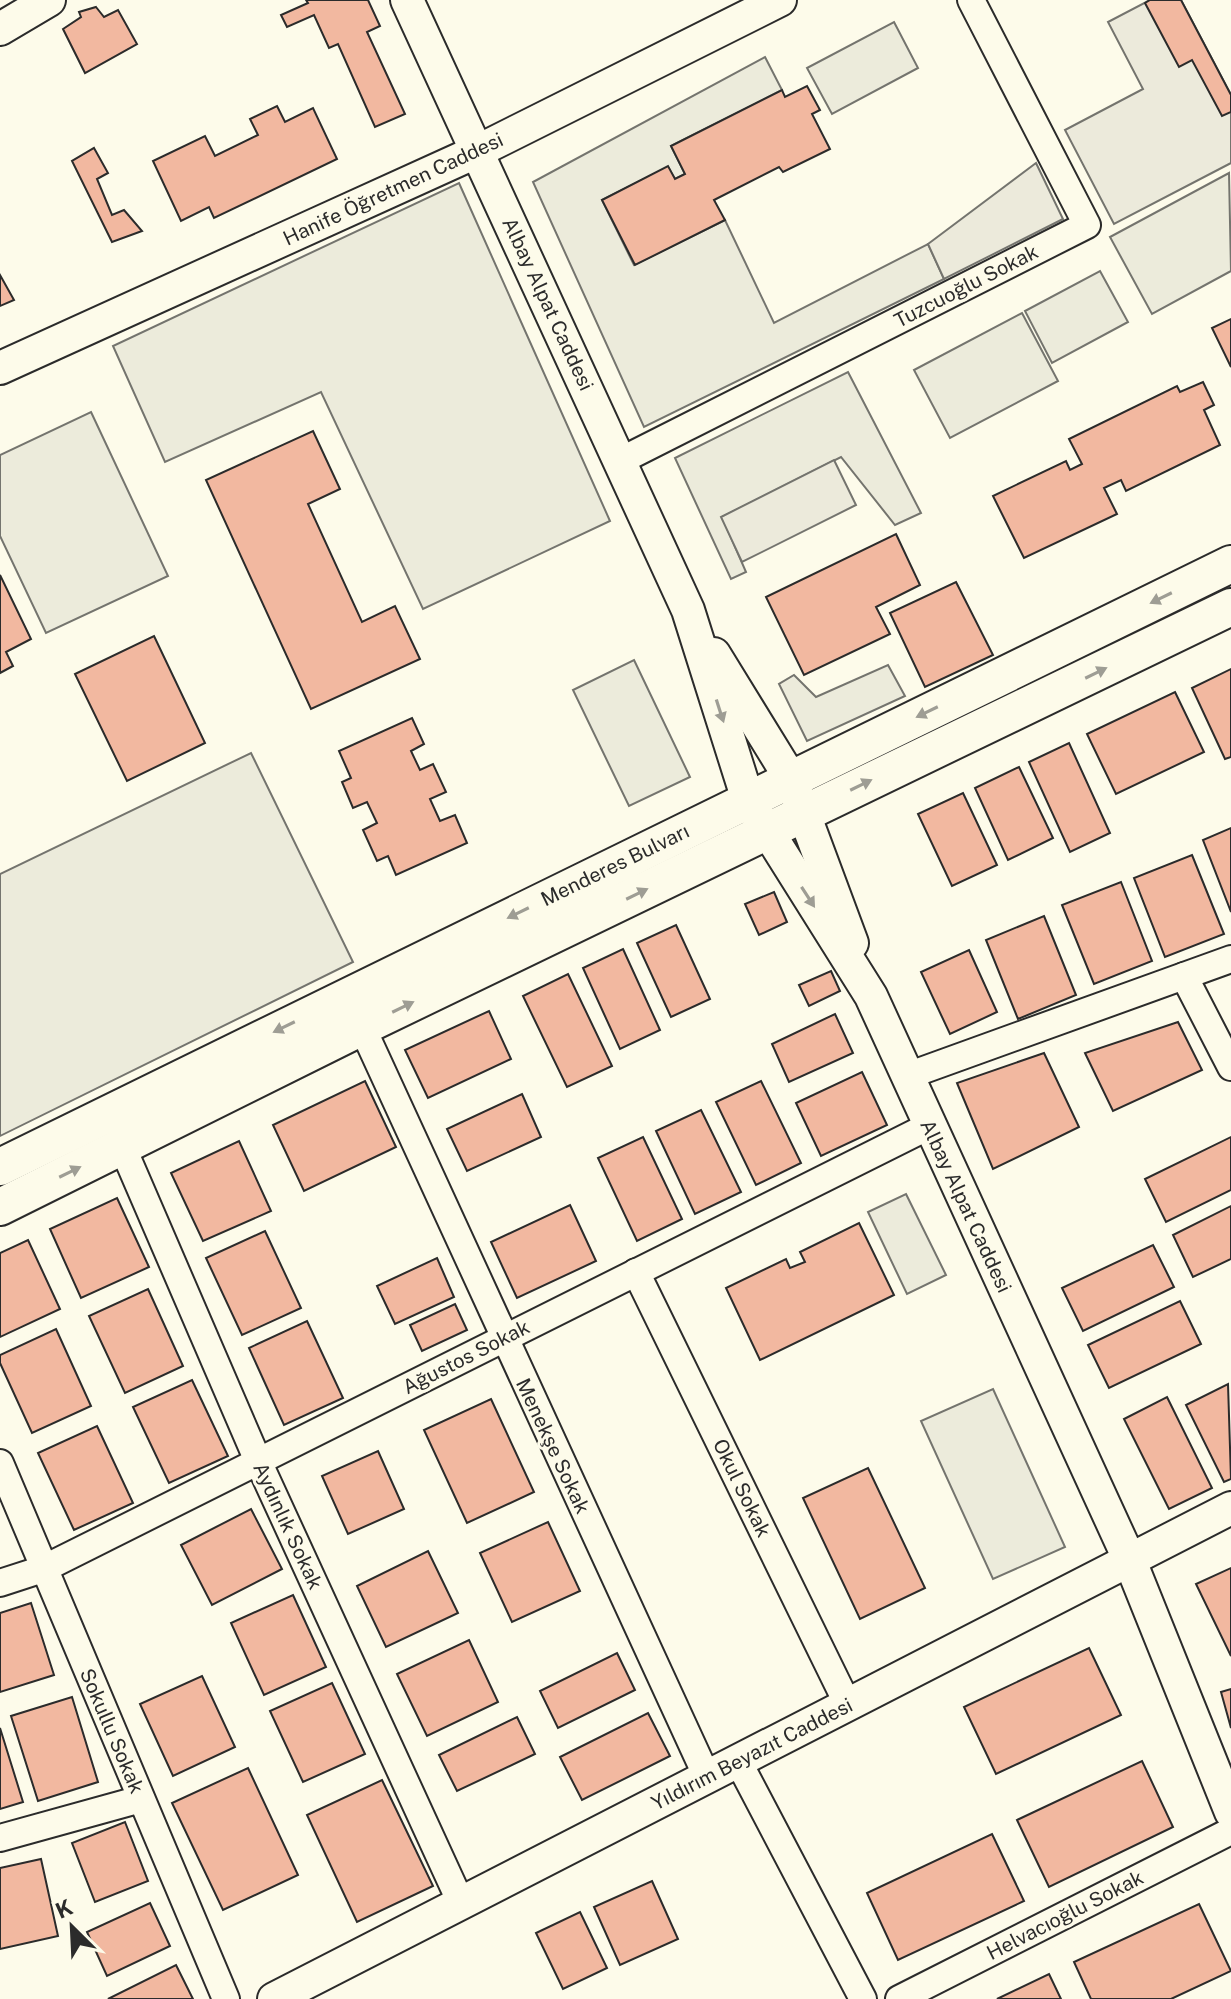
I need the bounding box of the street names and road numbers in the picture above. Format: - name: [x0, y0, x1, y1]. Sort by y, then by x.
- street label: Hanife Öğretmen Caddesi: [279, 127, 507, 251]
- street label: Albay Alpat Caddesi: [497, 214, 599, 394]
- street label: Tuzcuoğlu Sokak: [890, 239, 1042, 333]
- street label: Menderes Bulvarı: [537, 819, 693, 911]
- street label: Albay Alpat Caddesi: [915, 1116, 1017, 1296]
- street label: Ağustos Sokak: [399, 1315, 533, 1399]
- street label: Menekşe Sokak: [511, 1374, 595, 1518]
- street label: Okul Sokak: [708, 1435, 776, 1541]
- street label: Aydınlık Sokak: [248, 1459, 328, 1593]
- street label: Sokullu Sokak: [75, 1665, 149, 1797]
- street label: Yıldırım Beyazıt Caddesi: [647, 1693, 857, 1815]
- street label: Helvacıoğlu Sokak: [983, 1865, 1147, 1965]

